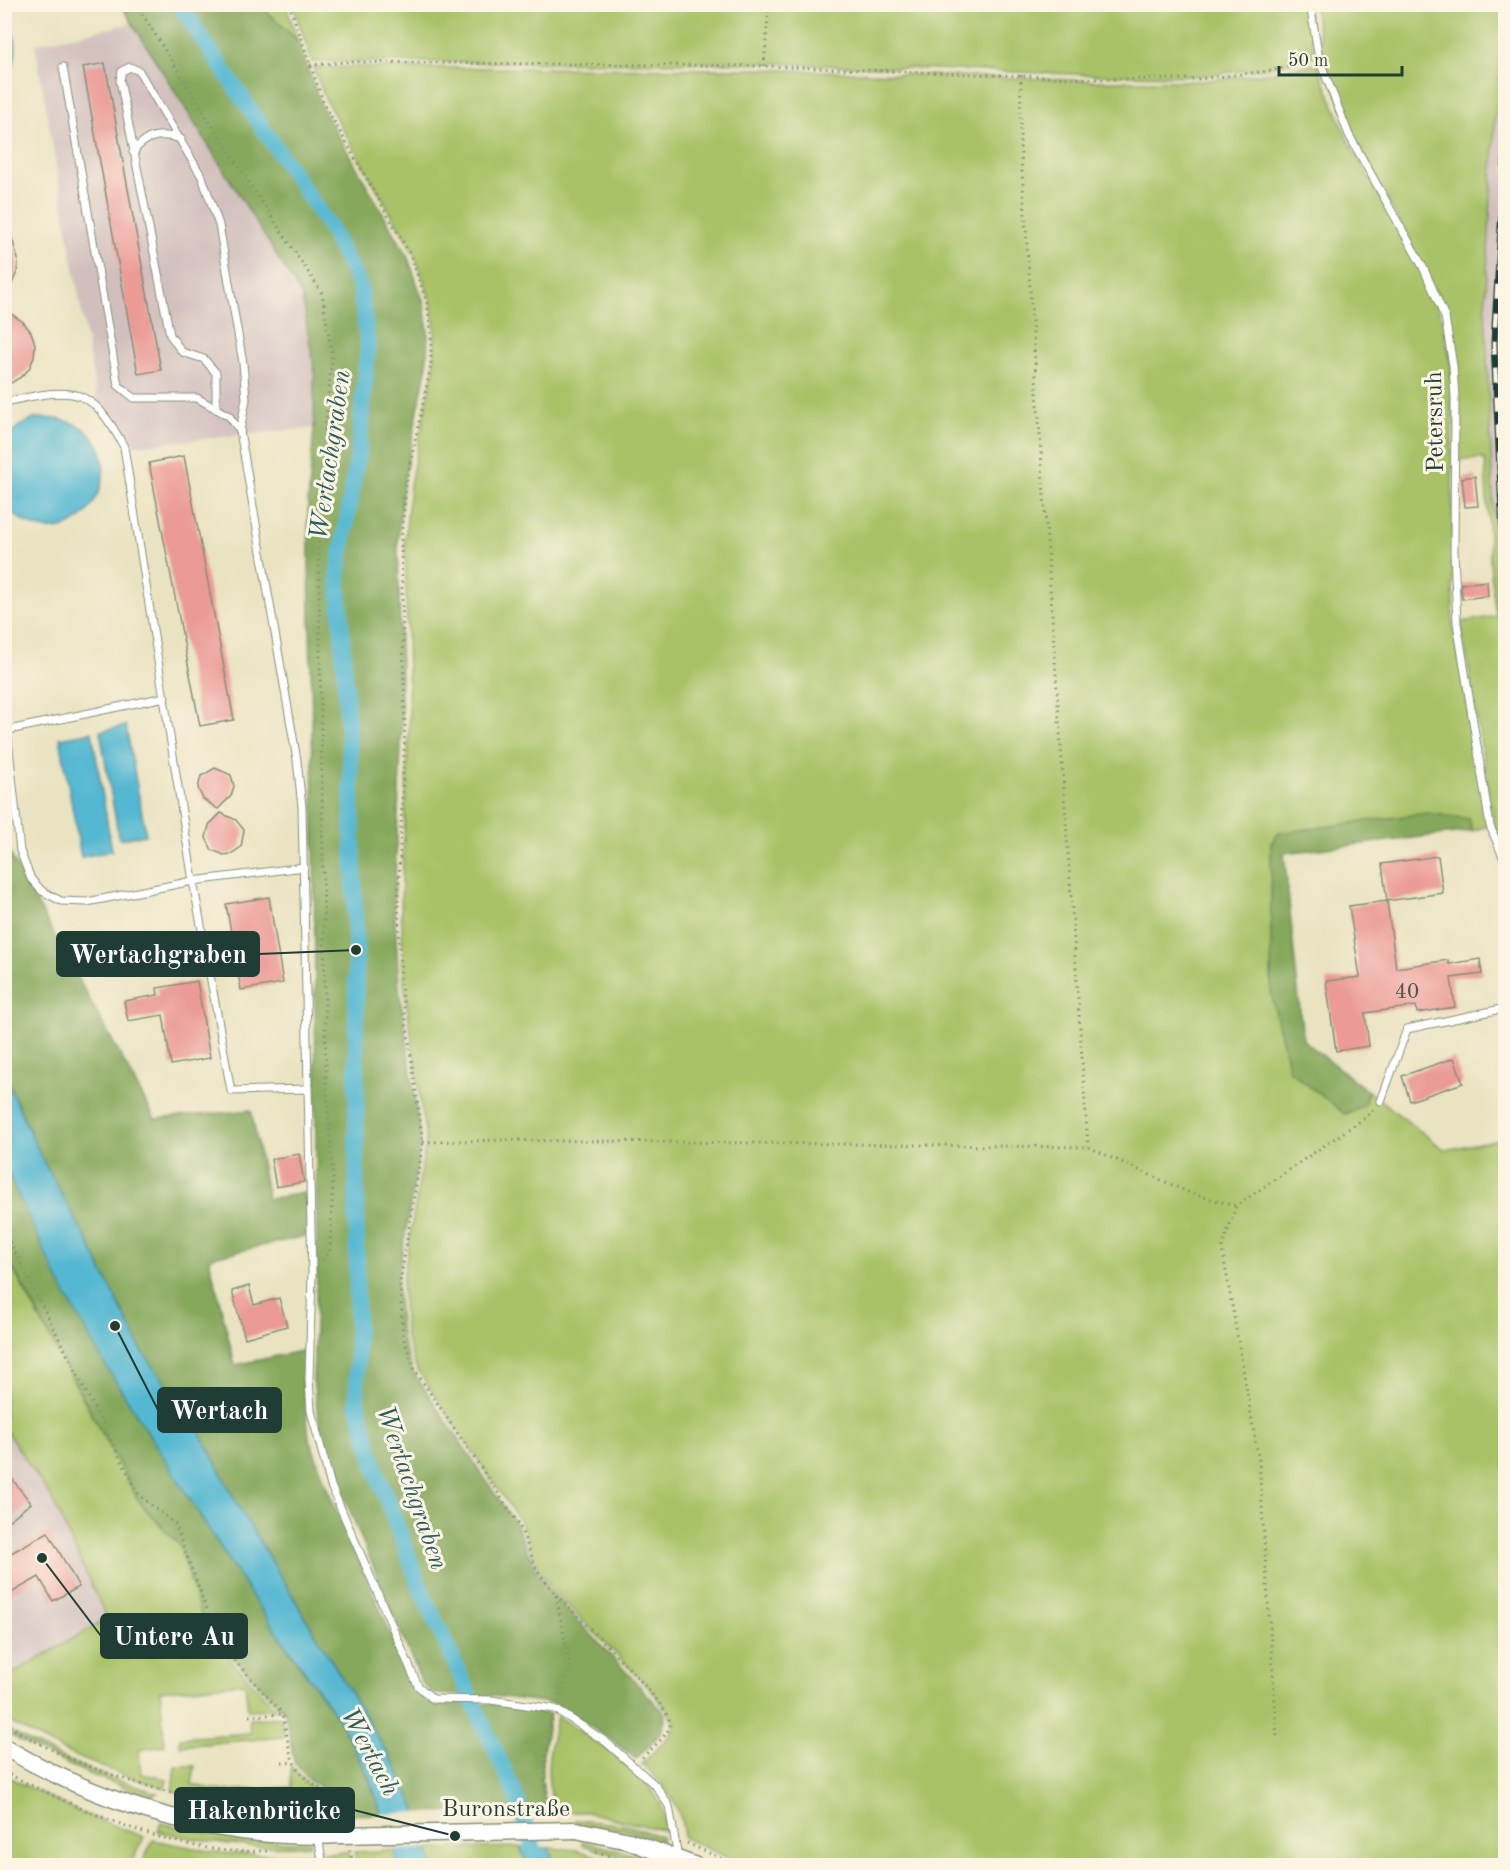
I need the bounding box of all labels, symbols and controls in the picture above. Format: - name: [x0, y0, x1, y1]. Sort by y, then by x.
- scale bar: [1279, 39, 1402, 77]
- text: 50 m: [1288, 52, 1328, 70]
- water label: Wertachgraben: [306, 368, 356, 542]
- street label: Petersruh: [1423, 371, 1449, 473]
- callout: Wertachgraben: [57, 932, 259, 976]
- text: Wertachgraben: [69, 943, 247, 969]
- house number: 40: [1395, 982, 1419, 1003]
- callout: Wertach: [158, 1388, 281, 1432]
- text: Wertach: [170, 1399, 268, 1425]
- water label: Wertachgraben: [371, 1402, 451, 1573]
- callout: Untere Au: [101, 1614, 247, 1658]
- text: Untere Au: [113, 1625, 235, 1651]
- water label: Wertach: [335, 1703, 403, 1801]
- callout: Hakenbrücke: [175, 1788, 354, 1832]
- street label: Buronstraße: [442, 1798, 570, 1822]
- text: Hakenbrücke: [187, 1799, 341, 1825]

